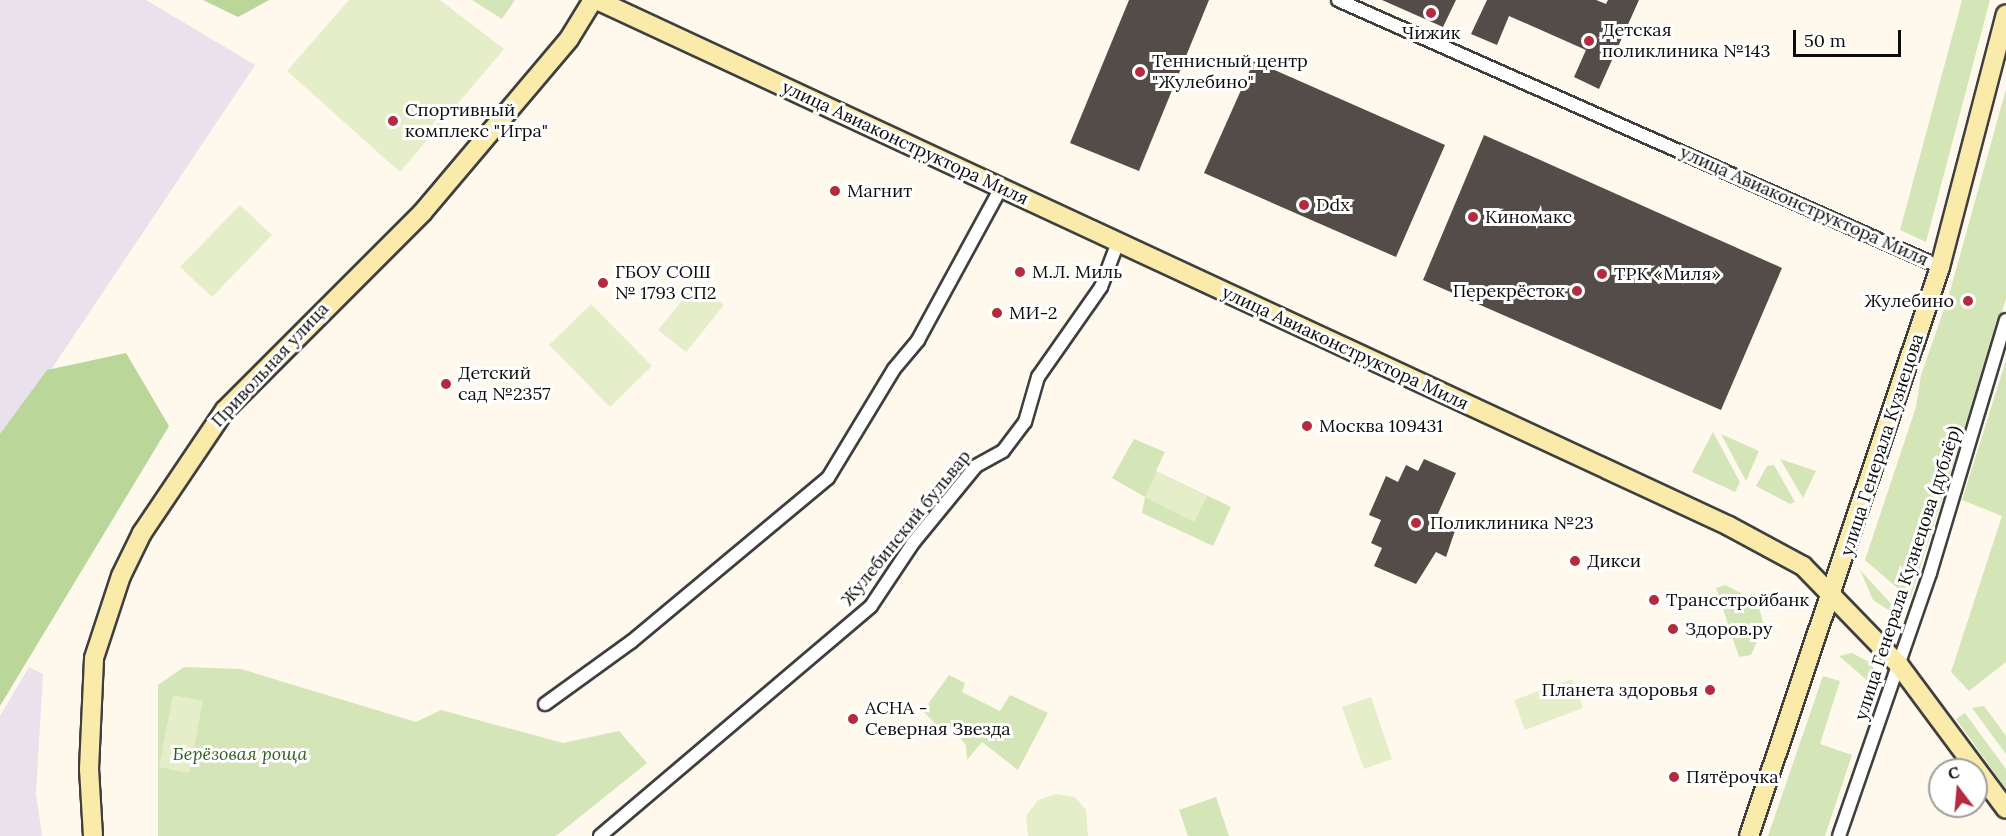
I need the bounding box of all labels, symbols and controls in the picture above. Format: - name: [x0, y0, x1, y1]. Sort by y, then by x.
- marker: Чижик: [1424, 6, 1438, 20]
- scale bar: [1796, 18, 1904, 56]
- place label: Детская поликлиника №143: [1602, 20, 1770, 63]
- place label: Чижик: [1402, 22, 1460, 44]
- text: 50 m: [1804, 29, 1846, 52]
- marker: Детская поликлиника №143: [1580, 32, 1598, 50]
- place label: Теннисный центр "Жулебино": [1152, 51, 1308, 94]
- marker: Теннисный центр "Жулебино": [1133, 65, 1147, 79]
- street label: улица Авиаконструктора Миля: [778, 76, 1032, 210]
- place label: Спортивный комплекс "Игра": [405, 100, 548, 142]
- marker: Спортивный комплекс "Игра": [386, 114, 400, 128]
- street label: улица Авиаконструктора Миля: [1676, 141, 1932, 271]
- place label: Магнит: [847, 180, 912, 202]
- marker: Магнит: [828, 184, 842, 198]
- place label: Ddx: [1316, 194, 1350, 216]
- marker: Ddx: [1297, 198, 1311, 212]
- place label: Киномакс: [1485, 206, 1572, 228]
- marker: Киномакс: [1466, 210, 1480, 224]
- place label: М.Л. Миль: [1032, 261, 1122, 283]
- place label: ГБОУ СОШ № 1793 СП2: [615, 262, 717, 304]
- place label: ТРК «Миля»: [1614, 263, 1721, 285]
- marker: М.Л. Миль: [1013, 265, 1027, 279]
- marker: ТРК «Миля»: [1595, 267, 1609, 281]
- marker: ГБОУ СОШ № 1793 СП2: [596, 276, 610, 290]
- place label: Перекрёсток: [1453, 280, 1565, 302]
- street label: улица Авиаконструктора Миля: [1218, 281, 1472, 415]
- marker: Перекрёсток: [1570, 284, 1584, 298]
- place label: Жулебино: [1864, 290, 1954, 312]
- marker: Жулебино: [1959, 292, 1977, 310]
- street label: Привольная улица: [207, 298, 333, 432]
- place label: МИ-2: [1009, 302, 1057, 324]
- marker: МИ-2: [990, 306, 1004, 320]
- street label: улица Генерала Кузнецова: [1836, 331, 1928, 559]
- place label: Детский сад №2357: [458, 363, 551, 406]
- marker: Детский сад №2357: [439, 377, 453, 391]
- place label: Москва 109431: [1319, 415, 1443, 437]
- marker: Москва 109431: [1300, 419, 1314, 433]
- street label: улица Генерала Кузнецова (дублёр): [1850, 423, 1966, 723]
- street label: Жулебинский бульвар: [837, 446, 975, 610]
- place label: Поликлиника №23: [1430, 512, 1594, 534]
- marker: Поликлиника №23: [1407, 514, 1425, 532]
- place label: Дикси: [1587, 550, 1641, 572]
- marker: Дикси: [1568, 554, 1582, 568]
- place label: Трансстройбанк: [1666, 589, 1809, 611]
- marker: Трансстройбанк: [1647, 593, 1661, 607]
- place label: Здоров.ру: [1685, 618, 1772, 640]
- marker: Здоров.ру: [1666, 622, 1680, 636]
- place label: Планета здоровья: [1541, 679, 1698, 701]
- marker: Планета здоровья: [1703, 683, 1717, 697]
- place label: АСНА - Северная Звезда: [865, 698, 1011, 740]
- marker: АСНА - Северная Звезда: [846, 712, 860, 726]
- park label: Берёзовая роща: [173, 743, 307, 765]
- north arrow: [1928, 758, 1988, 818]
- text: С: [1946, 761, 1962, 784]
- place label: Пятёрочка: [1686, 766, 1778, 788]
- marker: Пятёрочка: [1667, 770, 1681, 784]

